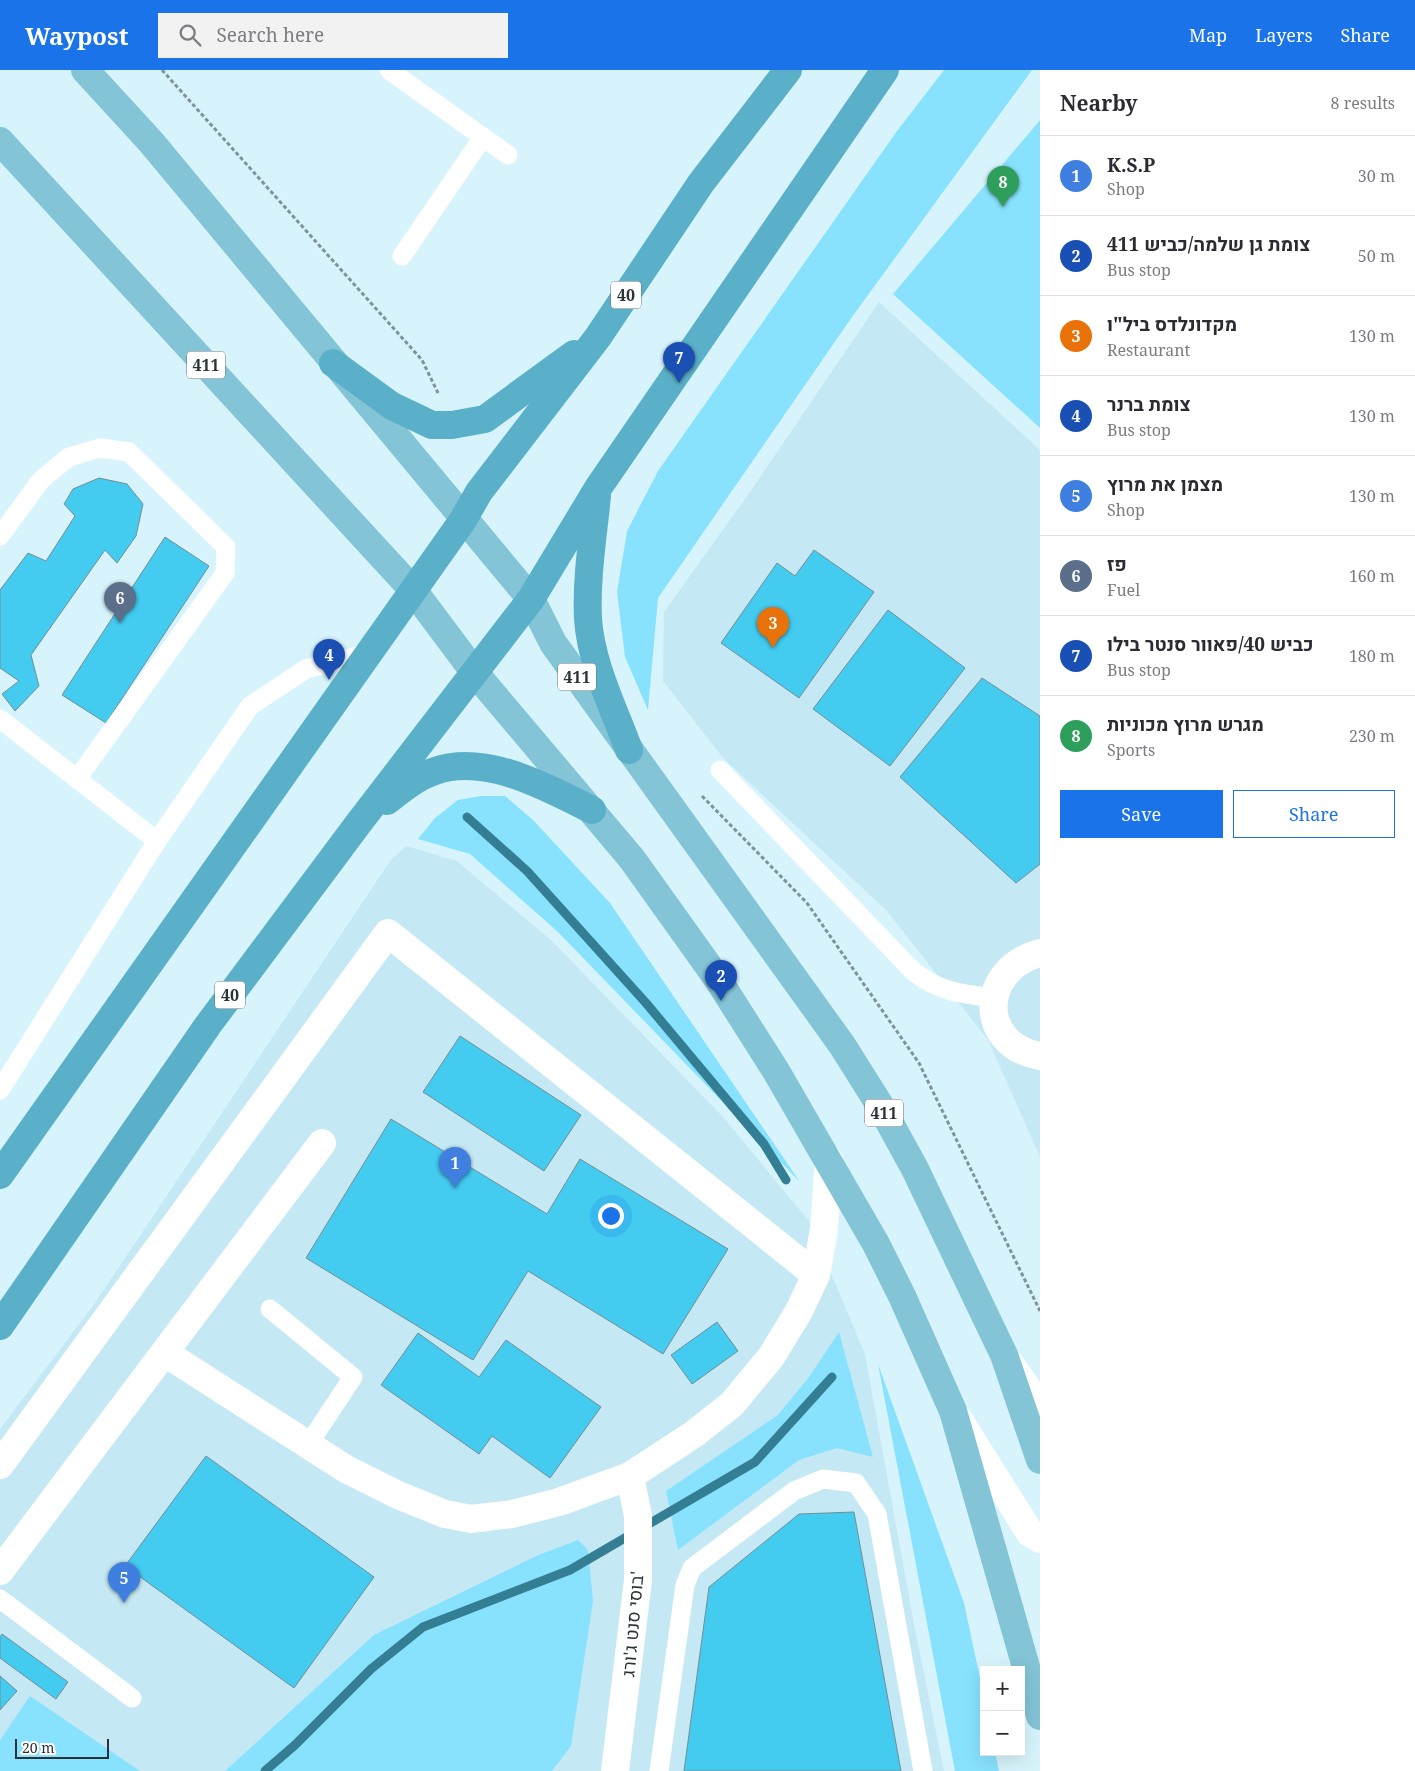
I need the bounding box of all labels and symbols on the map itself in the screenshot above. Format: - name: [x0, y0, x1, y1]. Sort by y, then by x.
- pin: 8: [987, 166, 1019, 207]
- road number: 40: [611, 282, 641, 308]
- pin: 7: [663, 342, 695, 383]
- road number: 411: [187, 352, 225, 378]
- pin: 6: [104, 582, 136, 623]
- pin: 3: [757, 607, 789, 648]
- pin: 4: [313, 639, 345, 680]
- road number: 411: [558, 664, 596, 690]
- pin: 2: [705, 960, 737, 1001]
- road number: 40: [215, 982, 245, 1008]
- road number: 411: [865, 1100, 903, 1126]
- pin: 1: [439, 1147, 471, 1188]
- your location: [598, 1203, 624, 1229]
- pin: 5: [108, 1562, 140, 1603]
- street label: בוסי סנט ג'ורג': [615, 1570, 649, 1678]
- scale bar: [15, 1736, 109, 1759]

